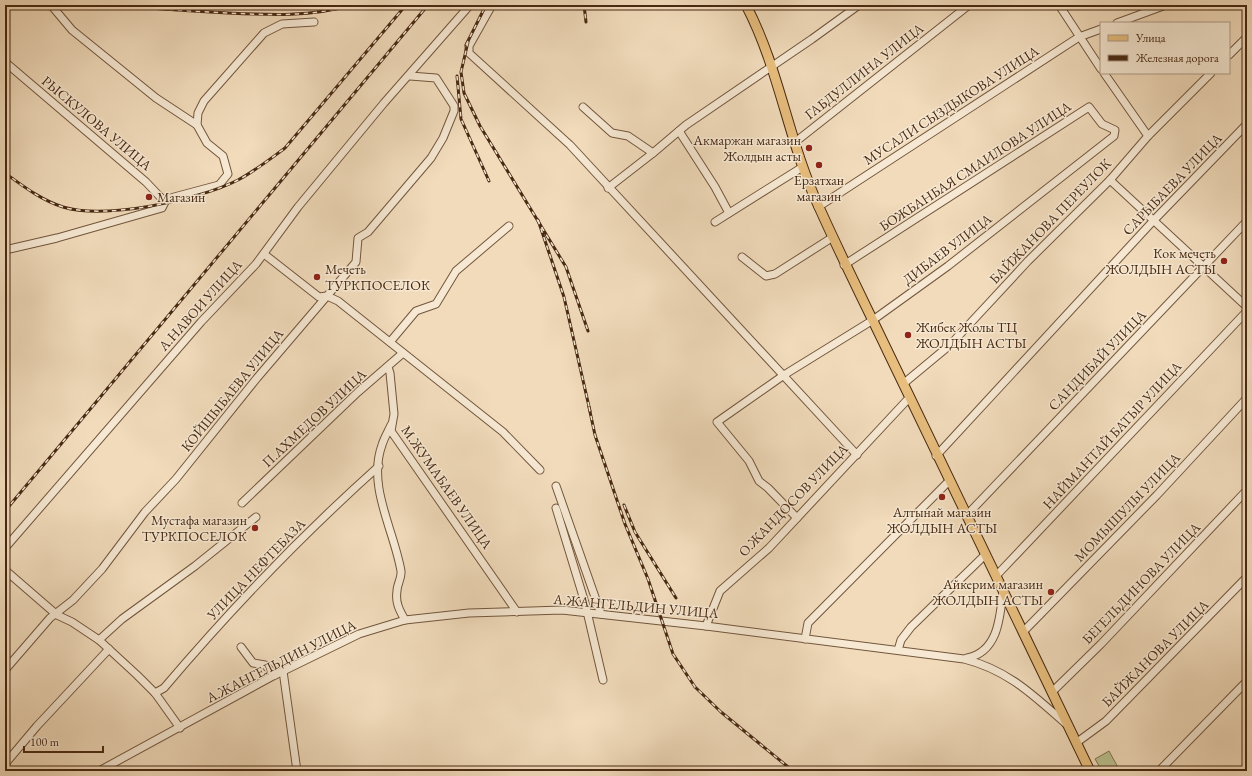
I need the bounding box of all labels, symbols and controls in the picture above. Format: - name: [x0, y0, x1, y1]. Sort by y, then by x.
- street label: ГАБДУЛЛИНА УЛИЦА: [801, 19, 927, 123]
- legend: [1100, 22, 1230, 74]
- text: Улица: [1135, 30, 1166, 46]
- street label: МУСАЛИ СЫЗДЫКОВА УЛИЦА: [860, 41, 1042, 169]
- text: Железная дорога: [1135, 50, 1219, 66]
- street label: РЫСКУЛОВА УЛИЦА: [38, 72, 156, 174]
- street label: БОЖБАНБАЯ СМАИЛОВА УЛИЦА: [876, 97, 1075, 235]
- street label: САРЫБАЕВА УЛИЦА: [1118, 129, 1226, 239]
- place label: Акмаржан магазин Жолдын асты: [692, 131, 801, 165]
- marker: Акмаржан магазин Жолдын асты: [804, 143, 814, 153]
- street label: БАЙЖАНОВА ПЕРЕУЛОК: [985, 154, 1115, 288]
- marker: Ерзатхан магазин: [814, 160, 824, 170]
- place label: Ерзатхан магазин: [794, 171, 844, 205]
- place label: Магазин: [157, 188, 205, 206]
- marker: Магазин: [144, 192, 154, 202]
- street label: ДИБАЕВ УЛИЦА: [899, 209, 995, 288]
- place label: Кок мечеть ЖОЛДЫН АСТЫ: [1104, 244, 1216, 278]
- street label: А.НАВОИ УЛИЦА: [154, 255, 246, 355]
- marker: Кок мечеть ЖОЛДЫН АСТЫ: [1219, 256, 1229, 266]
- place label: Мечеть ТУРКПОСЕЛОК: [325, 260, 431, 294]
- marker: Мечеть ТУРКПОСЕЛОК: [312, 272, 322, 282]
- street label: САНДИБАЙ УЛИЦА: [1044, 306, 1150, 414]
- place label: Жибек Жолы ТЦ ЖОЛДЫН АСТЫ: [915, 318, 1027, 352]
- street label: КОЙШЫБАЕВА УЛИЦА: [177, 325, 287, 455]
- marker: Жибек Жолы ТЦ ЖОЛДЫН АСТЫ: [903, 330, 913, 340]
- street label: НАЙМАНТАЙ БАТЫР УЛИЦА: [1039, 357, 1186, 513]
- street label: П.АХМЕДОВ УЛИЦА: [258, 365, 370, 471]
- street label: М.ЖУМАБАЕВ УЛИЦА: [397, 422, 497, 553]
- street label: О.ЖАНДОСОВ УЛИЦА: [734, 440, 852, 560]
- street label: МОМЫШУЛЫ УЛИЦА: [1070, 448, 1184, 566]
- marker: Алтынай магазин ЖОЛДЫН АСТЫ: [937, 492, 947, 502]
- place label: Алтынай магазин ЖОЛДЫН АСТЫ: [886, 503, 997, 537]
- place label: Мустафа магазин ТУРКПОСЕЛОК: [142, 511, 248, 545]
- street label: УЛИЦА НЕФТЕБАЗА: [202, 514, 309, 624]
- street label: БЕГЕЛЬДИНОВА УЛИЦА: [1078, 518, 1204, 648]
- marker: Мустафа магазин ТУРКПОСЕЛОК: [250, 523, 260, 533]
- place label: Айкерим магазин ЖОЛДЫН АСТЫ: [931, 575, 1043, 609]
- marker: Айкерим магазин ЖОЛДЫН АСТЫ: [1046, 587, 1056, 597]
- street label: А.ЖАНГЕЛЬДИН УЛИЦА: [552, 590, 720, 622]
- street label: БАЙЖАНОВА УЛИЦА: [1098, 595, 1213, 710]
- street label: А.ЖАНГЕЛЬДИН УЛИЦА: [202, 615, 359, 707]
- scale bar: [24, 728, 103, 754]
- text: 100 m: [30, 734, 60, 750]

